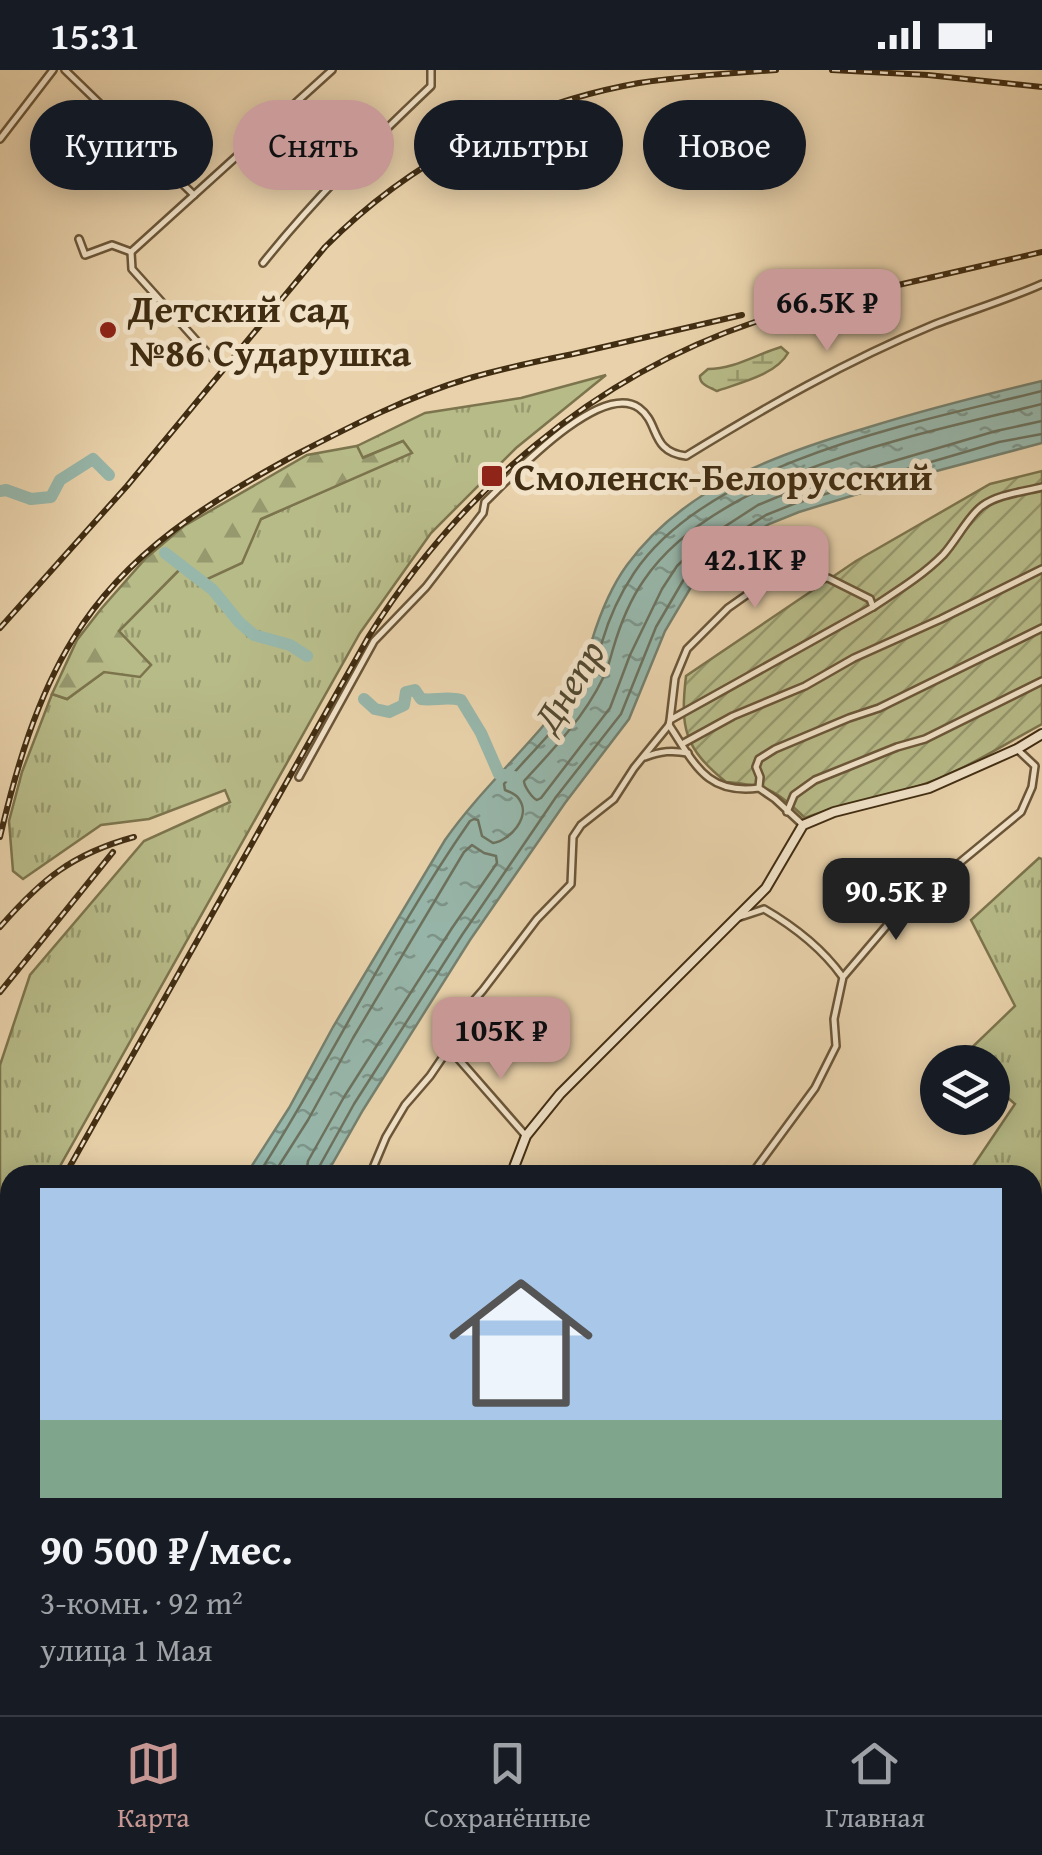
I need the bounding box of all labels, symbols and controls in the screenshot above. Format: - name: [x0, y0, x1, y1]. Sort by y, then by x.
- text: 15:31: [50, 7, 140, 63]
- chip: Купить: [30, 100, 213, 190]
- chip: Снять: [233, 100, 394, 190]
- chip: Фильтры: [414, 100, 623, 190]
- chip: Новое: [643, 100, 806, 190]
- pin: 66.5K ₽: [735, 269, 919, 354]
- text: 66.5K ₽: [776, 278, 878, 325]
- place label: Детский сад №86 Сударушка: [127, 280, 412, 380]
- marker: Детский сад №86 Сударушка: [97, 319, 119, 341]
- place label: Смоленск-Белорусский: [514, 448, 933, 504]
- marker: Смоленск-Белорусский: [479, 463, 505, 489]
- pin: 42.1K ₽: [663, 526, 847, 611]
- text: 42.1K ₽: [704, 535, 806, 582]
- water label: Днепр: [516, 627, 619, 744]
- pin: 90.5K ₽: [804, 858, 988, 943]
- text: 90.5K ₽: [845, 867, 947, 914]
- pin: 105K ₽: [420, 997, 582, 1082]
- text: 105K ₽: [454, 1006, 548, 1053]
- map controls: [920, 1045, 1010, 1135]
- button: layers: [920, 1045, 1010, 1135]
- icon: home: [431, 1253, 611, 1433]
- text: 90 500 ₽/мес.: [40, 1518, 293, 1579]
- text: 3-комн. · 92 m²: [40, 1579, 243, 1626]
- text: улица 1 Мая: [40, 1626, 212, 1673]
- tab: Карта: [117, 1736, 190, 1837]
- tab: Сохранённые: [424, 1736, 591, 1837]
- tab: Главная: [825, 1736, 925, 1837]

